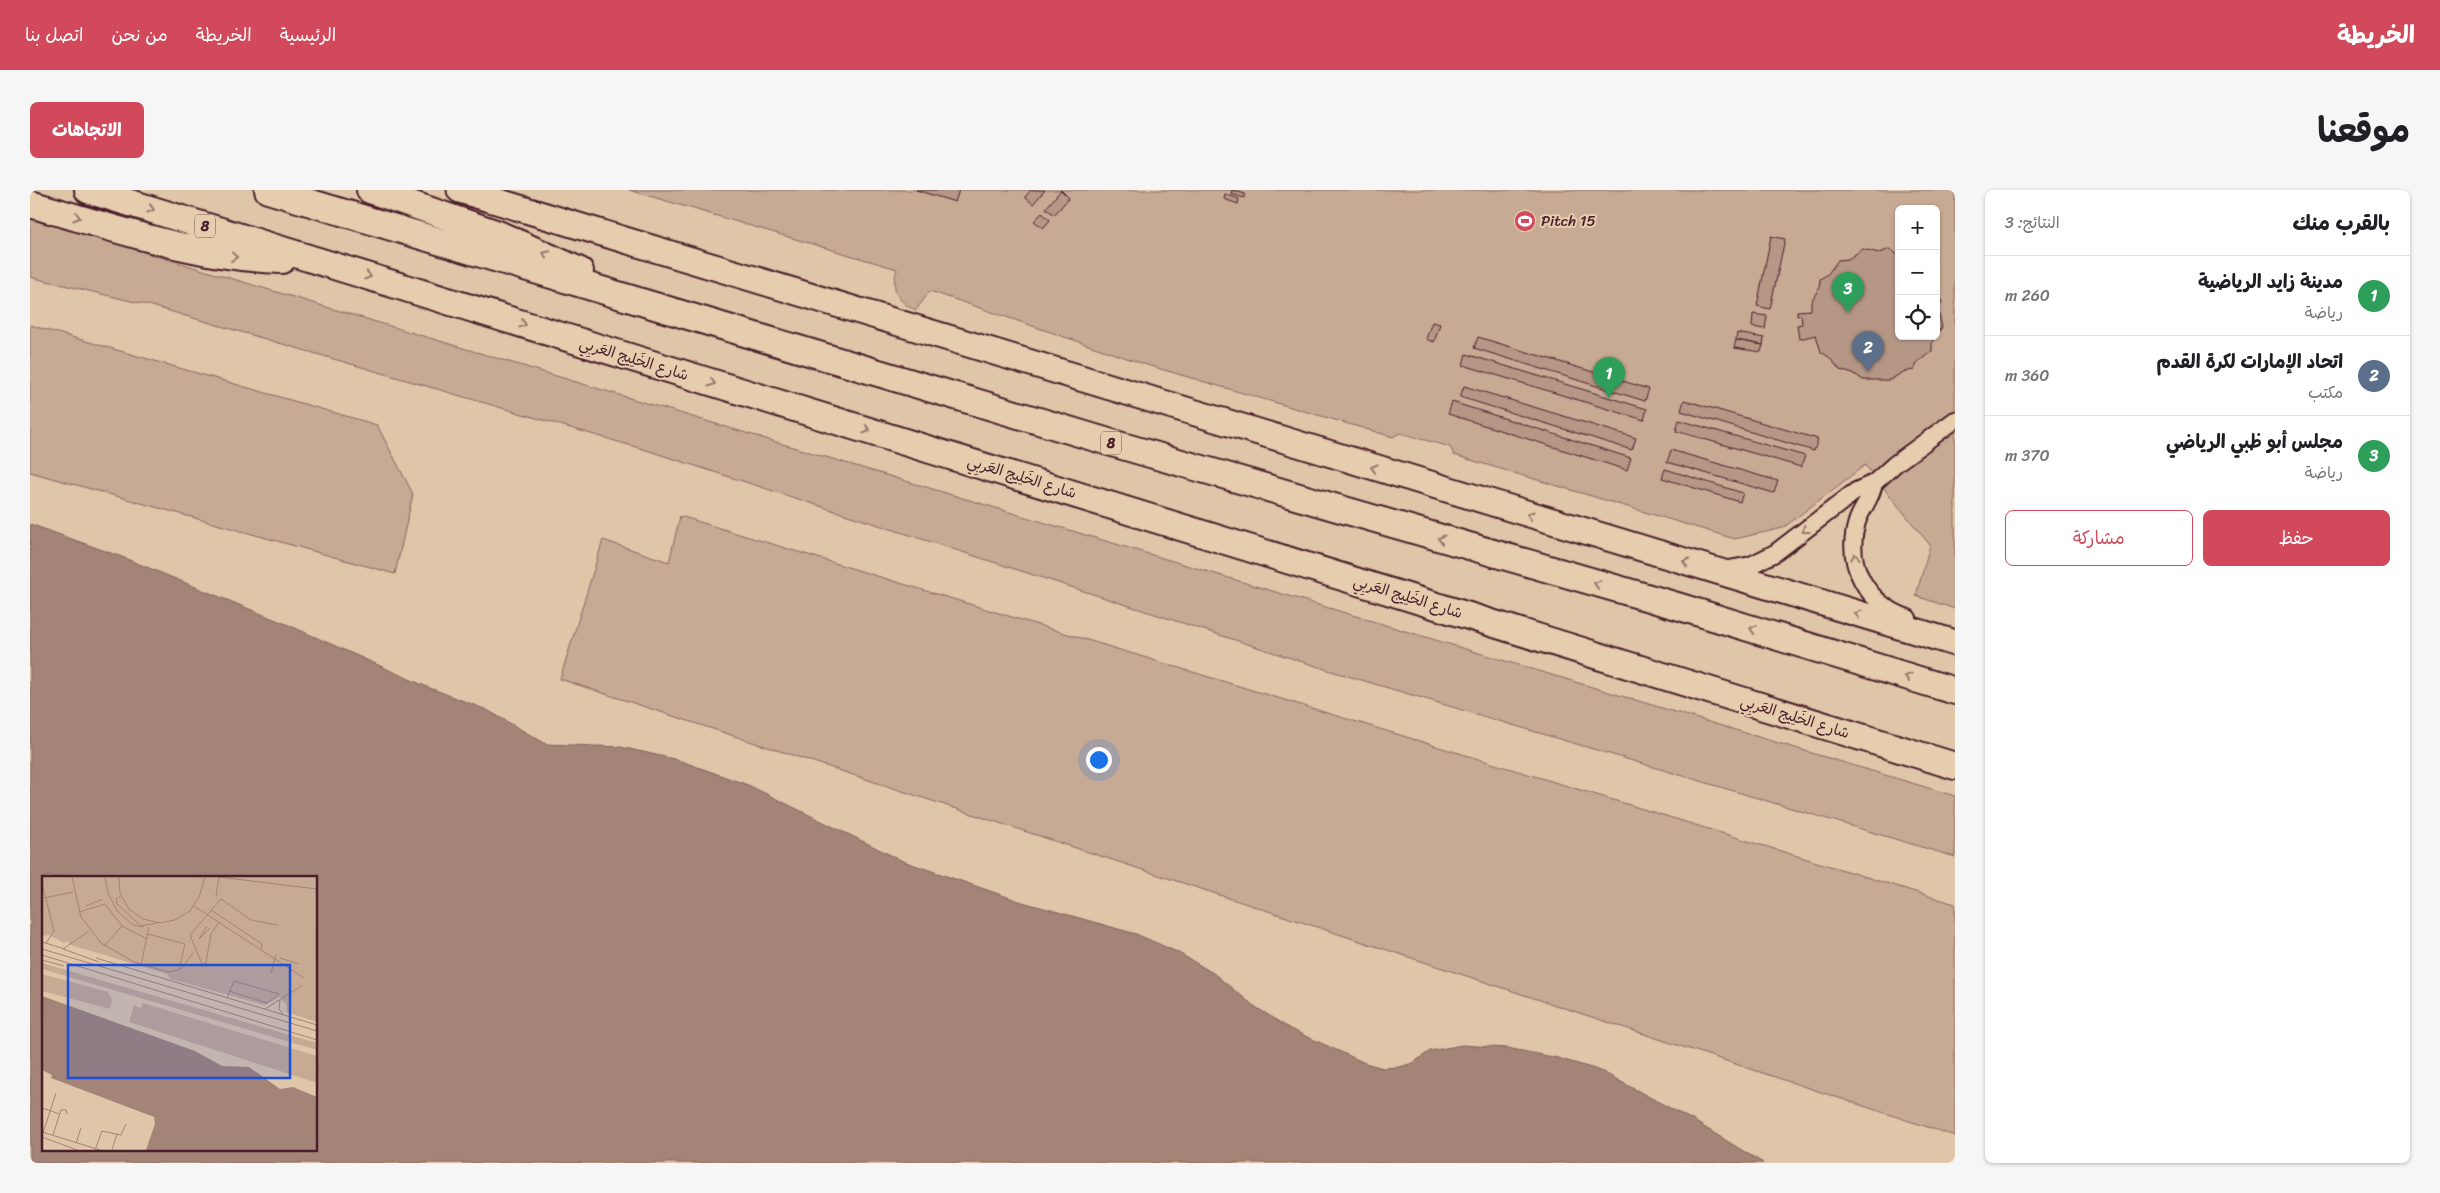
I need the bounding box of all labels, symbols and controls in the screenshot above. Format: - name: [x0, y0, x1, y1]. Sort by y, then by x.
- text: الخريطة: [2337, 14, 2415, 56]
- text: اتصل بنا: [25, 19, 84, 51]
- text: من نحن: [112, 19, 168, 51]
- text: الخريطة: [196, 19, 252, 51]
- text: الرئيسية: [280, 19, 336, 51]
- text: موقعنا: [2317, 99, 2410, 161]
- button: الاتجاهات: [30, 102, 144, 158]
- one-way arrow: [146, 204, 155, 214]
- text: بالقرب منك: [2292, 204, 2390, 242]
- map controls: [1895, 205, 1940, 340]
- button: +: [1895, 205, 1940, 250]
- place label: Pitch 15: [1541, 208, 1596, 234]
- text: النتائج: 3: [2005, 208, 2060, 237]
- sports icon: Pitch 15: [1513, 209, 1537, 233]
- one-way arrow: [72, 212, 80, 222]
- road number: 8: [195, 214, 215, 238]
- one-way arrow: [542, 250, 551, 260]
- button: −: [1895, 250, 1940, 295]
- one-way arrow: [231, 251, 239, 262]
- text: مدينة زايد الرياضية: [2198, 265, 2343, 298]
- one-way arrow: [364, 270, 372, 280]
- pin: 3: [1832, 272, 1864, 313]
- text: 260 m: [2005, 281, 2050, 310]
- text: 1: [2371, 281, 2377, 310]
- button: locate: [1895, 295, 1940, 340]
- text: رياضة: [2305, 298, 2343, 327]
- one-way arrow: [519, 319, 527, 329]
- street label: شارع الخَلِيج العَربِي: [576, 330, 692, 388]
- pin: 2: [1852, 331, 1884, 372]
- text: اتحاد الإمارات لكرة القدم: [2156, 345, 2343, 378]
- pin: 1: [1593, 357, 1625, 398]
- text: 360 m: [2005, 361, 2049, 390]
- text: 2: [2369, 361, 2379, 390]
- one-way arrow: [707, 378, 716, 388]
- text: مكتب: [2308, 378, 2343, 407]
- one-way arrow: [863, 425, 871, 435]
- text: مجلس أبو ظبي الرياضي: [2166, 425, 2343, 458]
- road number: 8: [1101, 432, 1121, 454]
- text: 370 m: [2005, 441, 2050, 470]
- text: 3: [2370, 441, 2378, 470]
- street label: شارع الخَلِيج العَربِي: [964, 448, 1080, 506]
- text: رياضة: [2305, 458, 2343, 487]
- one-way arrow: [1371, 464, 1379, 474]
- one-way arrow: [1526, 510, 1535, 520]
- button: مشاركة: [2005, 510, 2193, 566]
- button: حفظ: [2203, 510, 2390, 566]
- one-way arrow: [1802, 525, 1811, 533]
- one-way arrow: [1436, 534, 1445, 545]
- one-way arrow: [1850, 553, 1861, 561]
- one-way arrow: [1682, 557, 1690, 567]
- street label: شارع الخَلِيج العَربِي: [1350, 568, 1466, 626]
- one-way arrow: [1593, 579, 1602, 589]
- one-way arrow: [1854, 609, 1863, 619]
- one-way arrow: [1749, 625, 1757, 635]
- one-way arrow: [1905, 672, 1913, 682]
- street label: شارع الخَلِيج العَربِي: [1737, 688, 1853, 746]
- your location: [1086, 747, 1112, 773]
- inset map: [42, 876, 318, 1150]

